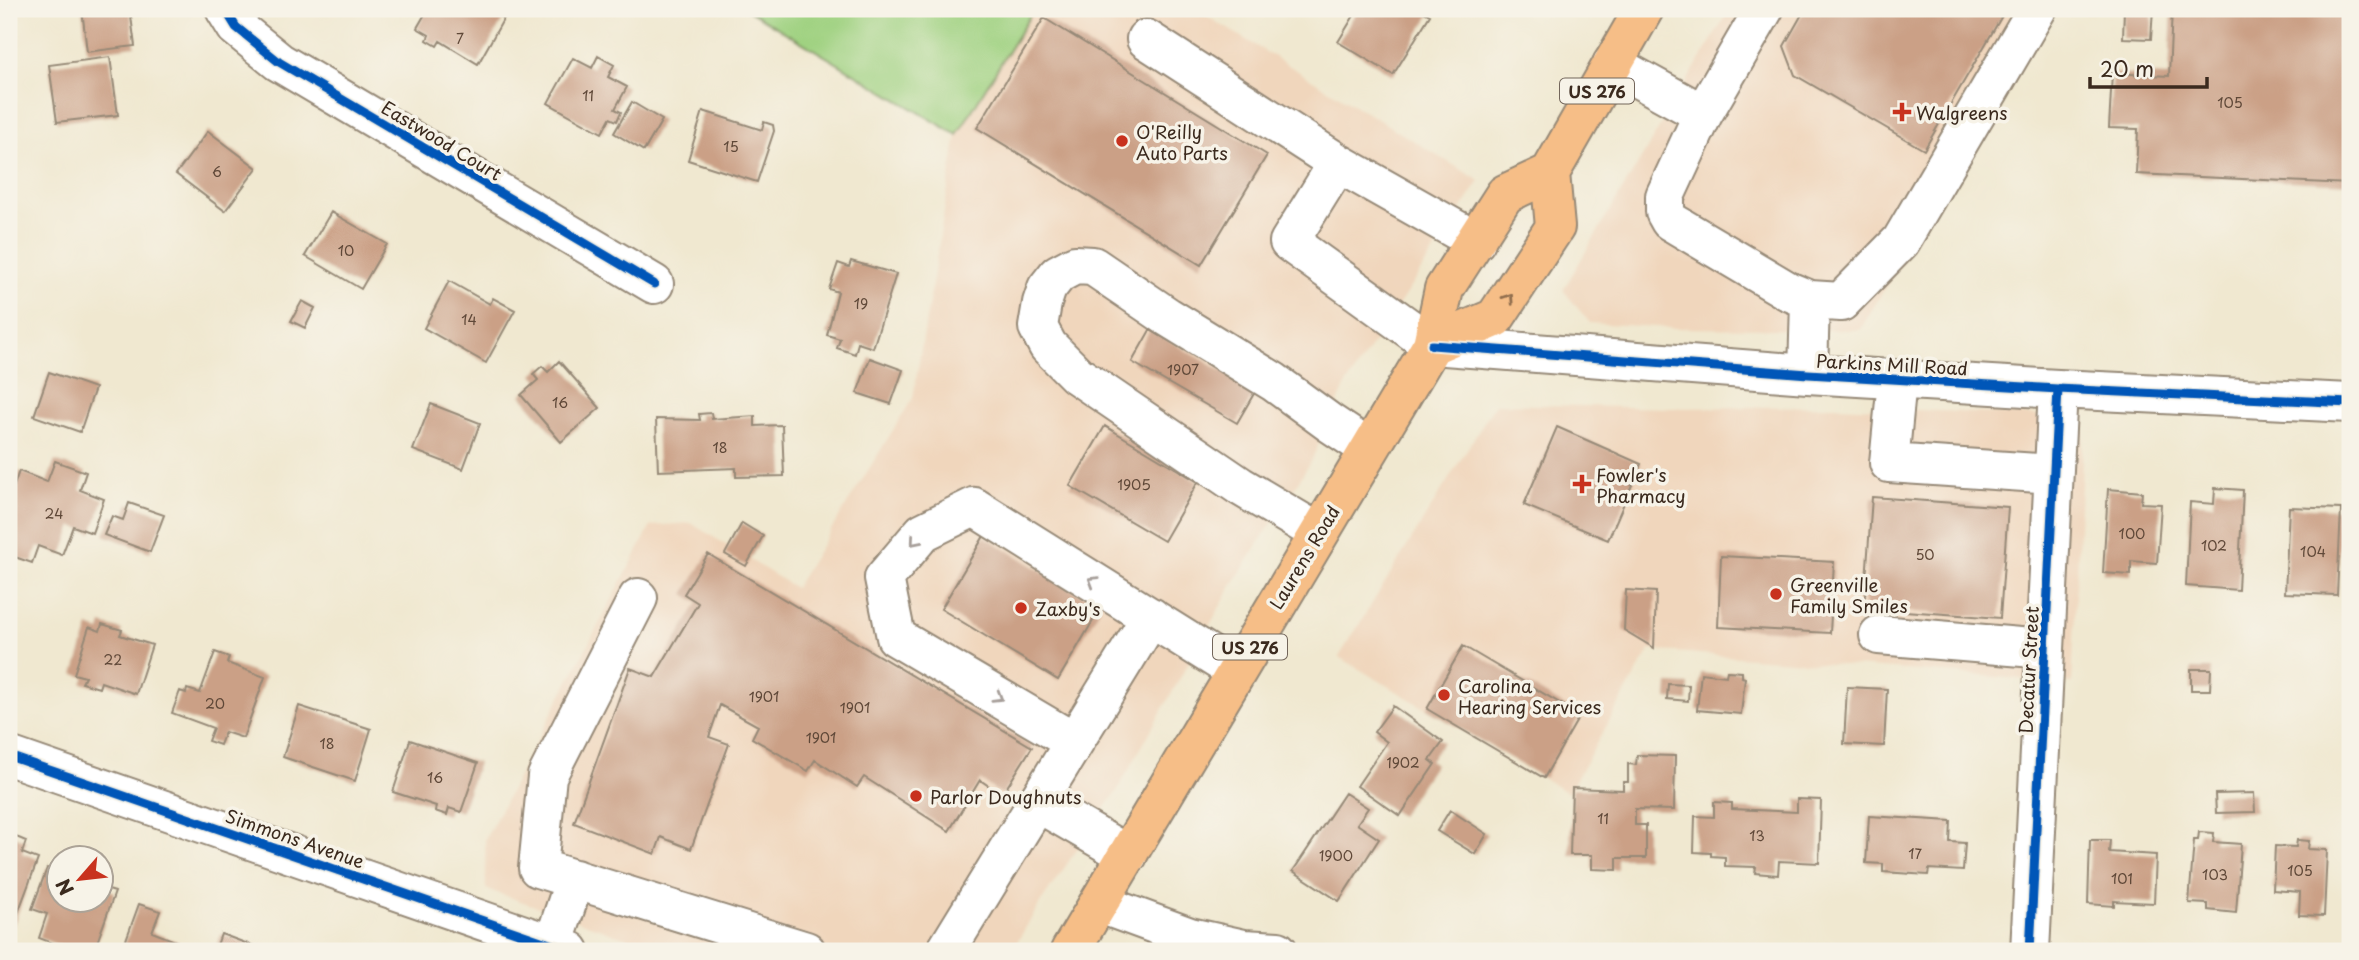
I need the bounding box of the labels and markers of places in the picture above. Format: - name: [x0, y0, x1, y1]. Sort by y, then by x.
- place label: Walgreens: [1916, 99, 2007, 126]
- marker: Walgreens: [1894, 104, 1910, 120]
- place label: O'Reilly Auto Parts: [1136, 118, 1228, 166]
- marker: O'Reilly Auto Parts: [1114, 133, 1130, 149]
- place label: Fowler's Pharmacy: [1596, 461, 1686, 509]
- marker: Fowler's Pharmacy: [1574, 476, 1590, 492]
- place label: Greenville Family Smiles: [1790, 571, 1908, 619]
- marker: Greenville Family Smiles: [1768, 586, 1784, 602]
- place label: Zaxby's: [1035, 595, 1100, 622]
- marker: Zaxby's: [1013, 600, 1029, 616]
- place label: Carolina Hearing Services: [1458, 672, 1601, 720]
- marker: Carolina Hearing Services: [1436, 687, 1452, 703]
- place label: Parlor Doughnuts: [930, 783, 1081, 810]
- marker: Parlor Doughnuts: [908, 788, 924, 804]

